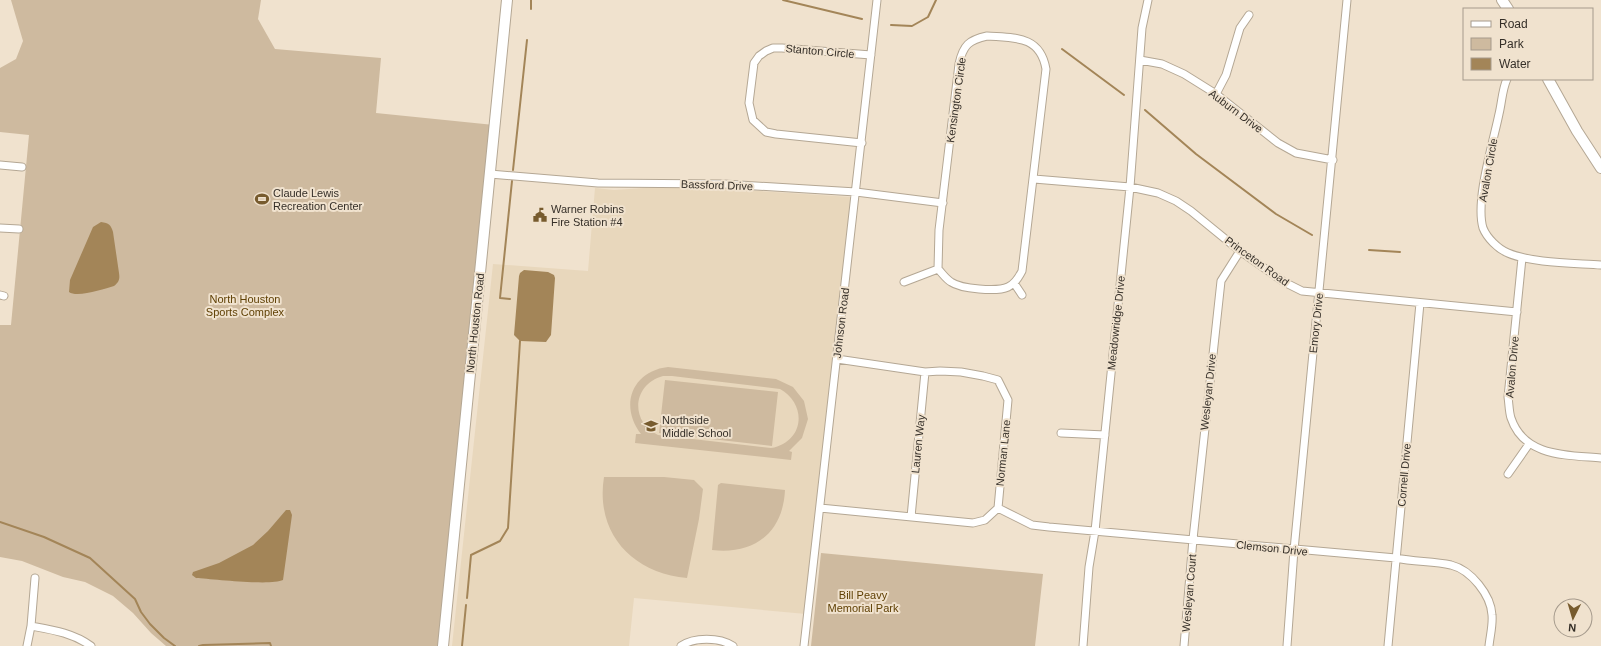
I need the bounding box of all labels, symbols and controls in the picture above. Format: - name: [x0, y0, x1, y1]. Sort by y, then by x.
- legend: [1463, 8, 1593, 80]
- text: Road: [1499, 17, 1528, 31]
- text: Park: [1499, 37, 1525, 51]
- street label: Stanton Circle: [785, 42, 855, 60]
- street label: Kensington Circle: [944, 56, 968, 144]
- text: Water: [1499, 57, 1531, 71]
- street label: Auburn Drive: [1207, 87, 1265, 135]
- street label: Avalon Circle: [1476, 137, 1500, 203]
- street label: Bassford Drive: [681, 178, 753, 192]
- place label: Claude Lewis Recreation Center: [273, 187, 363, 212]
- sports icon: Claude Lewis Recreation Center: [254, 191, 270, 207]
- place label: Warner Robins Fire Station #4: [551, 203, 624, 228]
- public building icon: Warner Robins Fire Station #4: [532, 207, 548, 223]
- street label: Princeton Road: [1223, 234, 1291, 288]
- street label: North Houston Road: [464, 273, 486, 373]
- street label: Meadowridge Drive: [1105, 275, 1127, 371]
- street label: Johnson Road: [831, 287, 851, 359]
- street label: Emory Drive: [1307, 292, 1325, 354]
- park label: North Houston Sports Complex: [206, 293, 285, 318]
- street label: Avalon Drive: [1503, 336, 1521, 398]
- street label: Wesleyan Drive: [1198, 353, 1218, 431]
- place label: Northside Middle School: [662, 414, 731, 439]
- street label: Lauren Way: [909, 414, 927, 474]
- school or university icon: Northside Middle School: [643, 418, 659, 434]
- street label: Norman Lane: [994, 419, 1012, 487]
- street label: Cornell Drive: [1395, 443, 1413, 507]
- street label: Clemson Drive: [1236, 538, 1308, 558]
- street label: Wesleyan Court: [1180, 554, 1198, 632]
- park label: Bill Peavy Memorial Park: [828, 589, 899, 614]
- north arrow: [1553, 598, 1593, 638]
- text: N: [1568, 622, 1577, 634]

